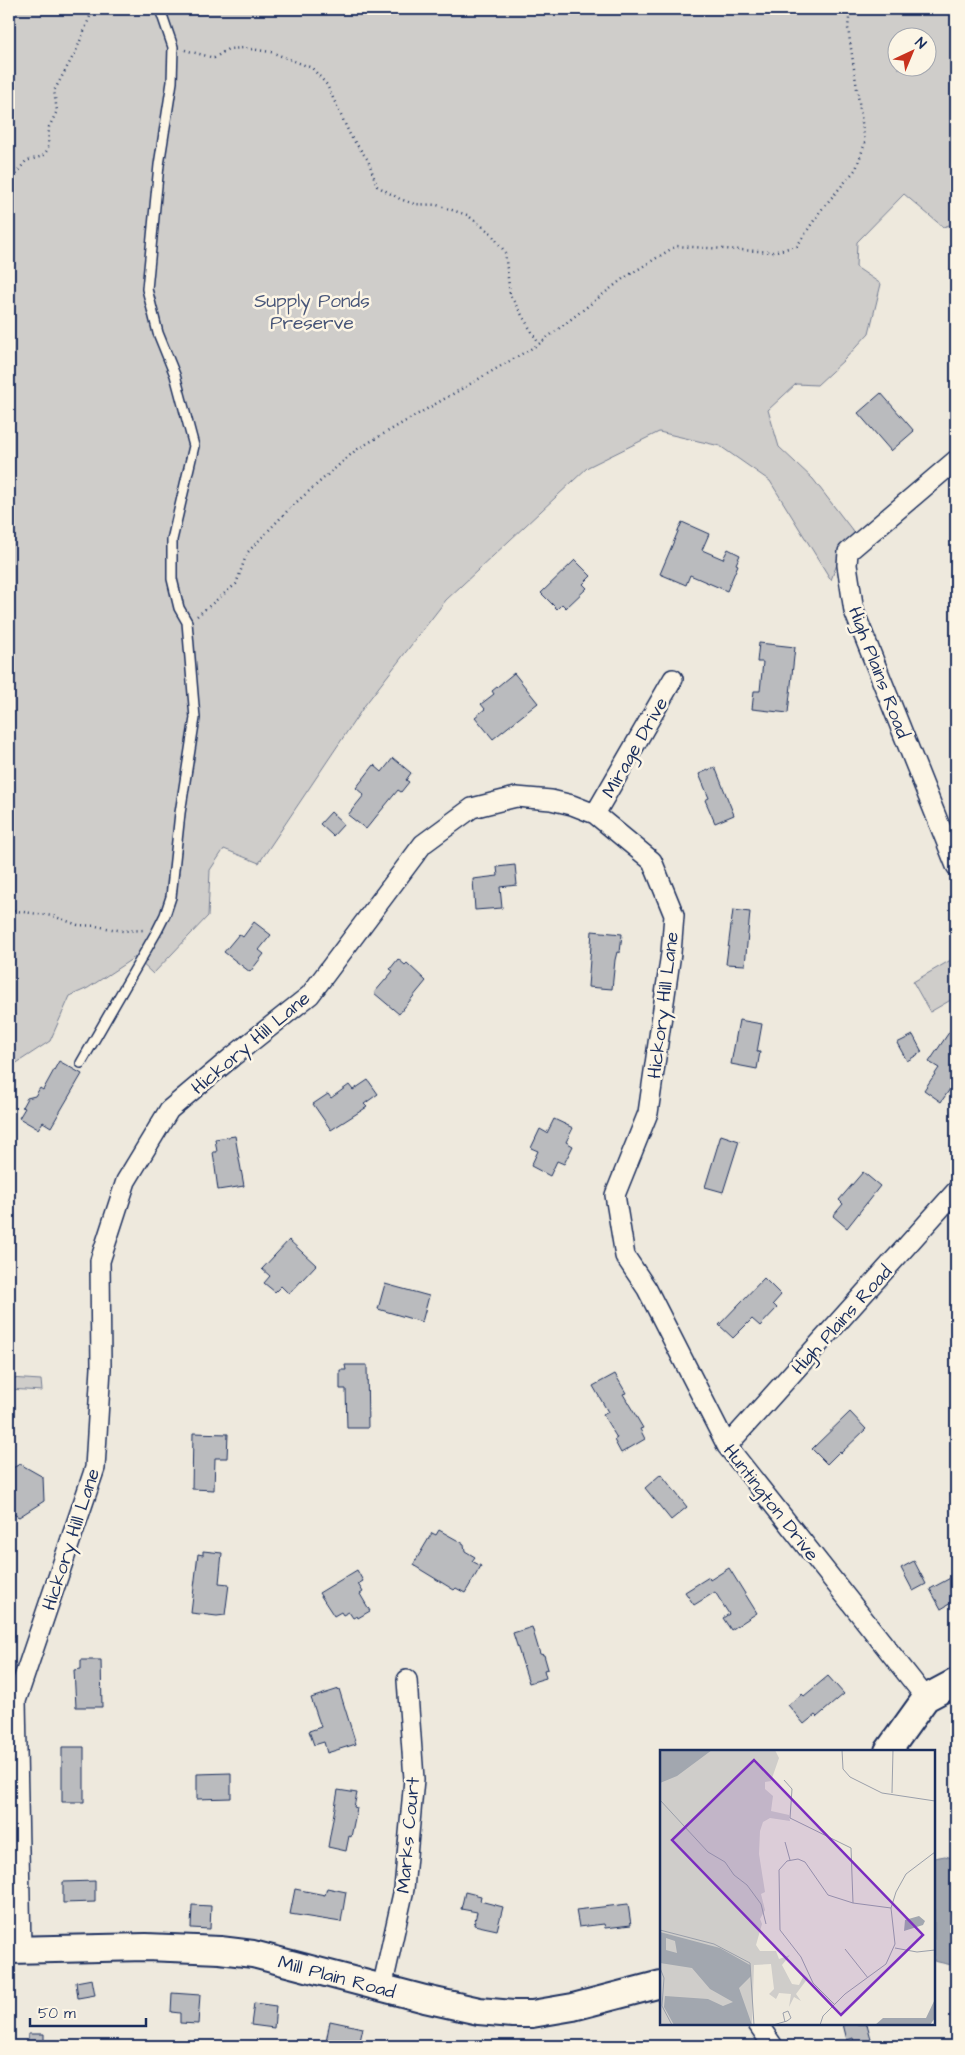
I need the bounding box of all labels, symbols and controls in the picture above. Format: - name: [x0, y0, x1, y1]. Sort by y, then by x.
- north arrow: [888, 28, 938, 78]
- text: N: [910, 33, 931, 54]
- park label: Supply Ponds Preserve: [254, 288, 370, 337]
- street label: High Plains Road: [840, 603, 916, 743]
- street label: Mirage Drive: [596, 692, 676, 804]
- street label: Hickory Hill Lane: [641, 930, 687, 1080]
- street label: Hickory Hill Lane: [186, 985, 317, 1102]
- street label: High Plains Road: [786, 1259, 900, 1381]
- street label: Huntington Drive: [716, 1439, 825, 1568]
- street label: Hickory Hill Lane: [36, 1465, 108, 1614]
- inset map: [660, 1750, 935, 2025]
- street label: Marks Court: [390, 1776, 427, 1894]
- street label: Mill Plain Road: [275, 1949, 399, 2006]
- scale bar: [30, 1995, 146, 2027]
- text: 50 m: [38, 2003, 76, 2024]

